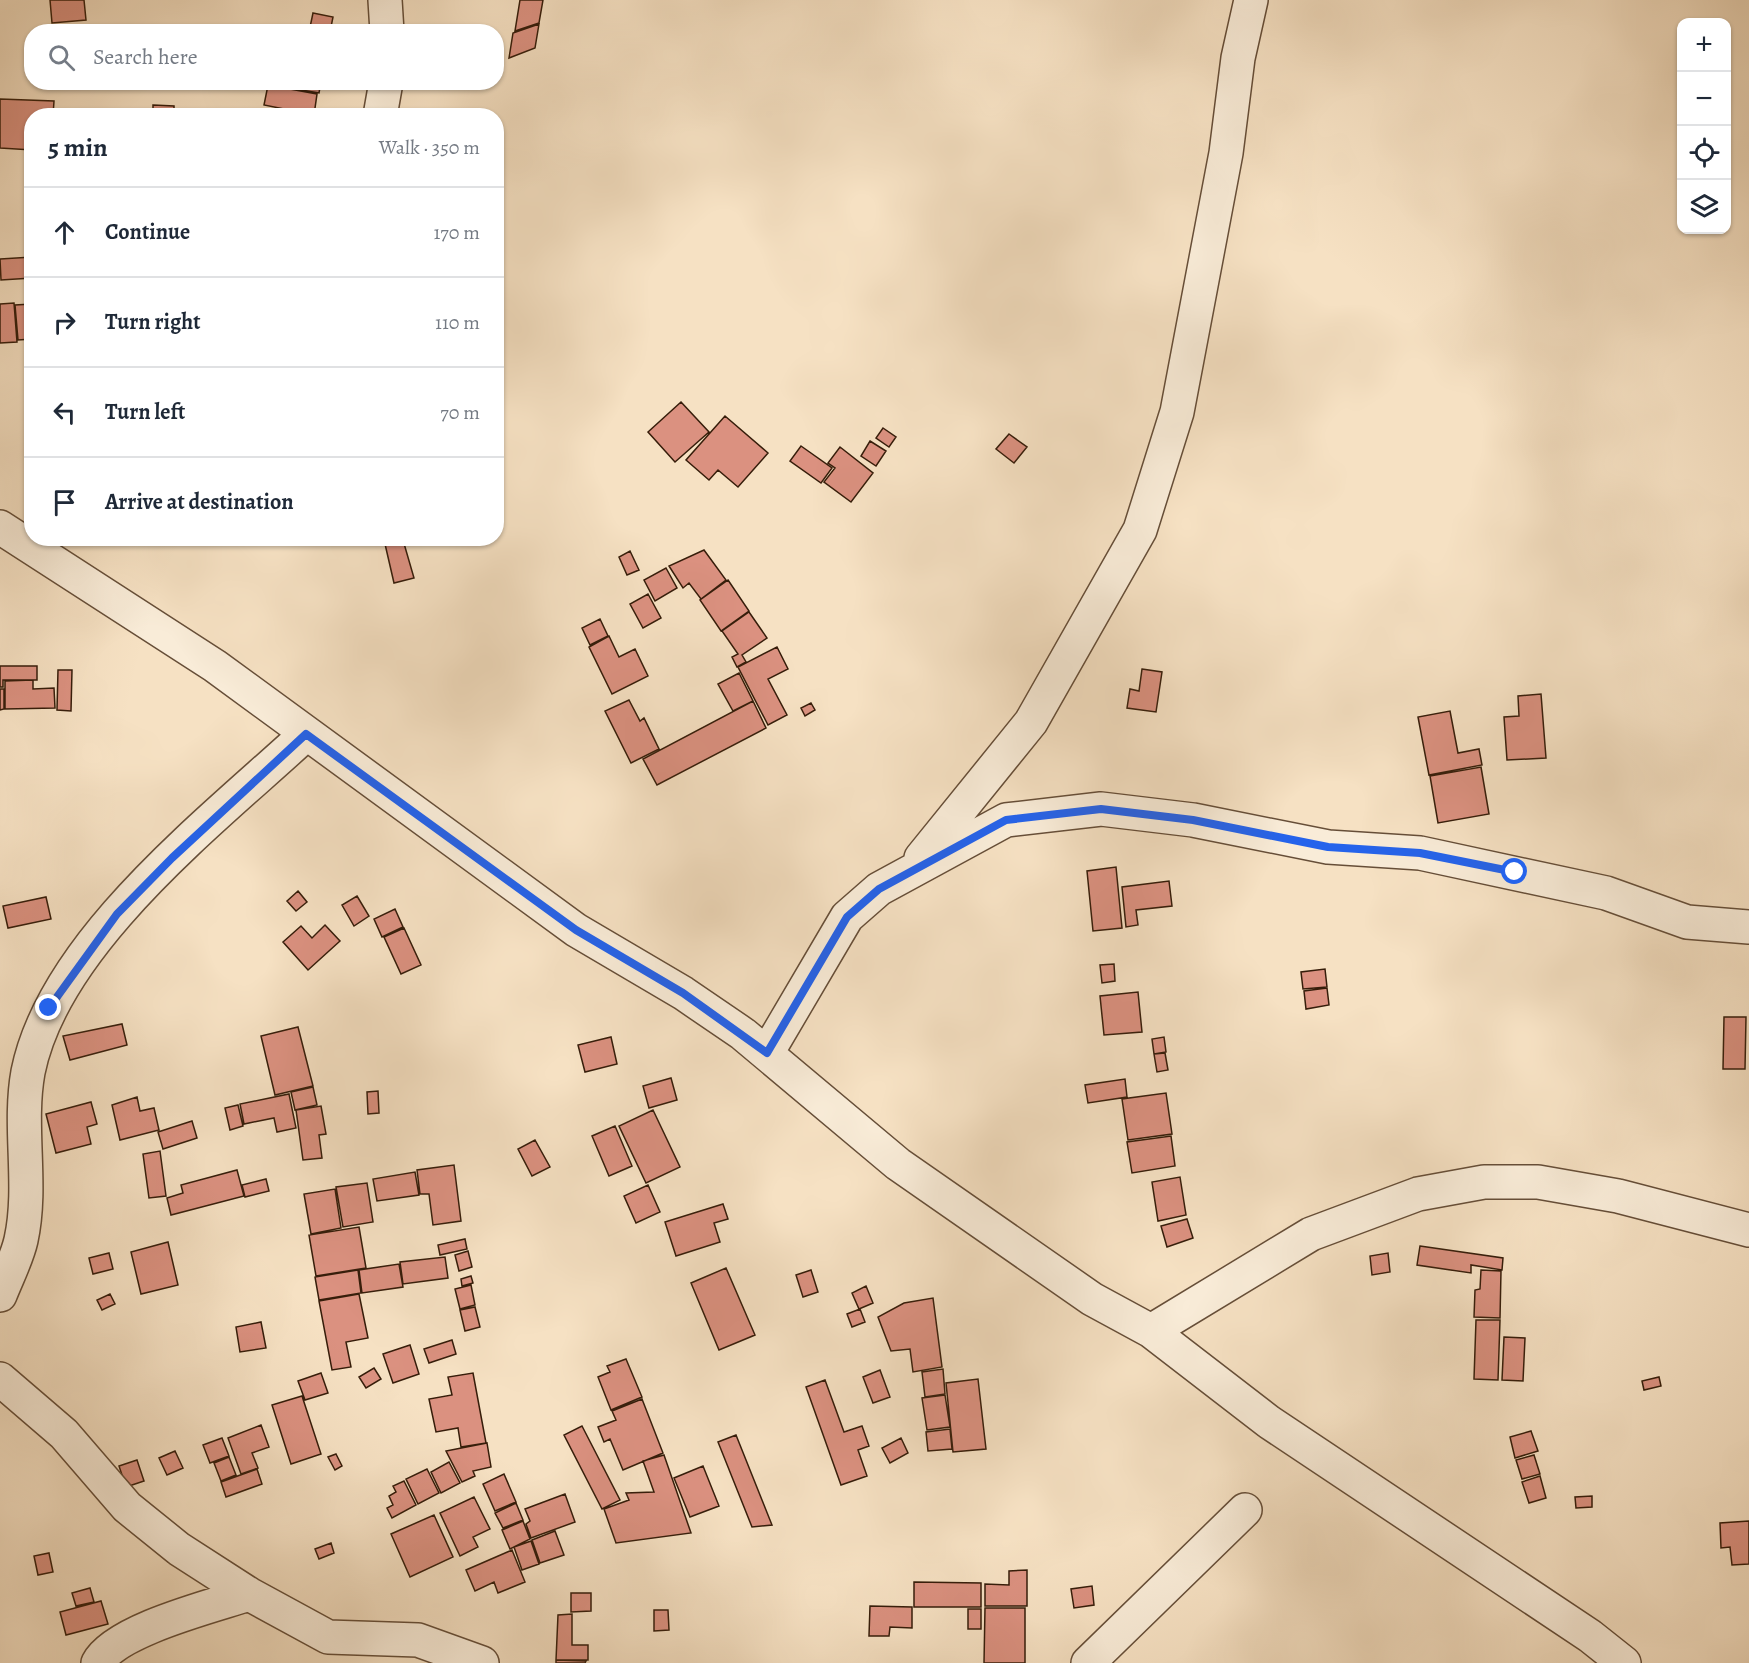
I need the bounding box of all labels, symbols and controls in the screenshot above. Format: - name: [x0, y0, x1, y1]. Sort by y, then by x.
- map controls: [1677, 18, 1731, 234]
- button: +: [1677, 18, 1731, 72]
- search box: [24, 24, 504, 90]
- icon: search: [45, 41, 78, 74]
- text: Search here: [93, 42, 198, 72]
- button: −: [1677, 72, 1731, 126]
- button: locate: [1677, 126, 1731, 180]
- text: 5 min: [48, 130, 108, 165]
- text: Walk · 350 m: [379, 134, 480, 161]
- button: layers: [1677, 180, 1731, 234]
- icon: ahead: [48, 216, 81, 249]
- text: Continue: [105, 217, 190, 247]
- text: 170 m: [434, 219, 480, 246]
- icon: right: [48, 306, 81, 339]
- text: Turn right: [105, 307, 201, 337]
- text: 110 m: [435, 309, 480, 336]
- icon: left: [48, 396, 81, 429]
- text: Turn left: [105, 397, 185, 427]
- text: 70 m: [440, 399, 480, 426]
- icon: arrive: [48, 486, 81, 519]
- text: Arrive at destination: [105, 487, 294, 517]
- route start: [1501, 858, 1527, 884]
- route end: [35, 994, 61, 1020]

